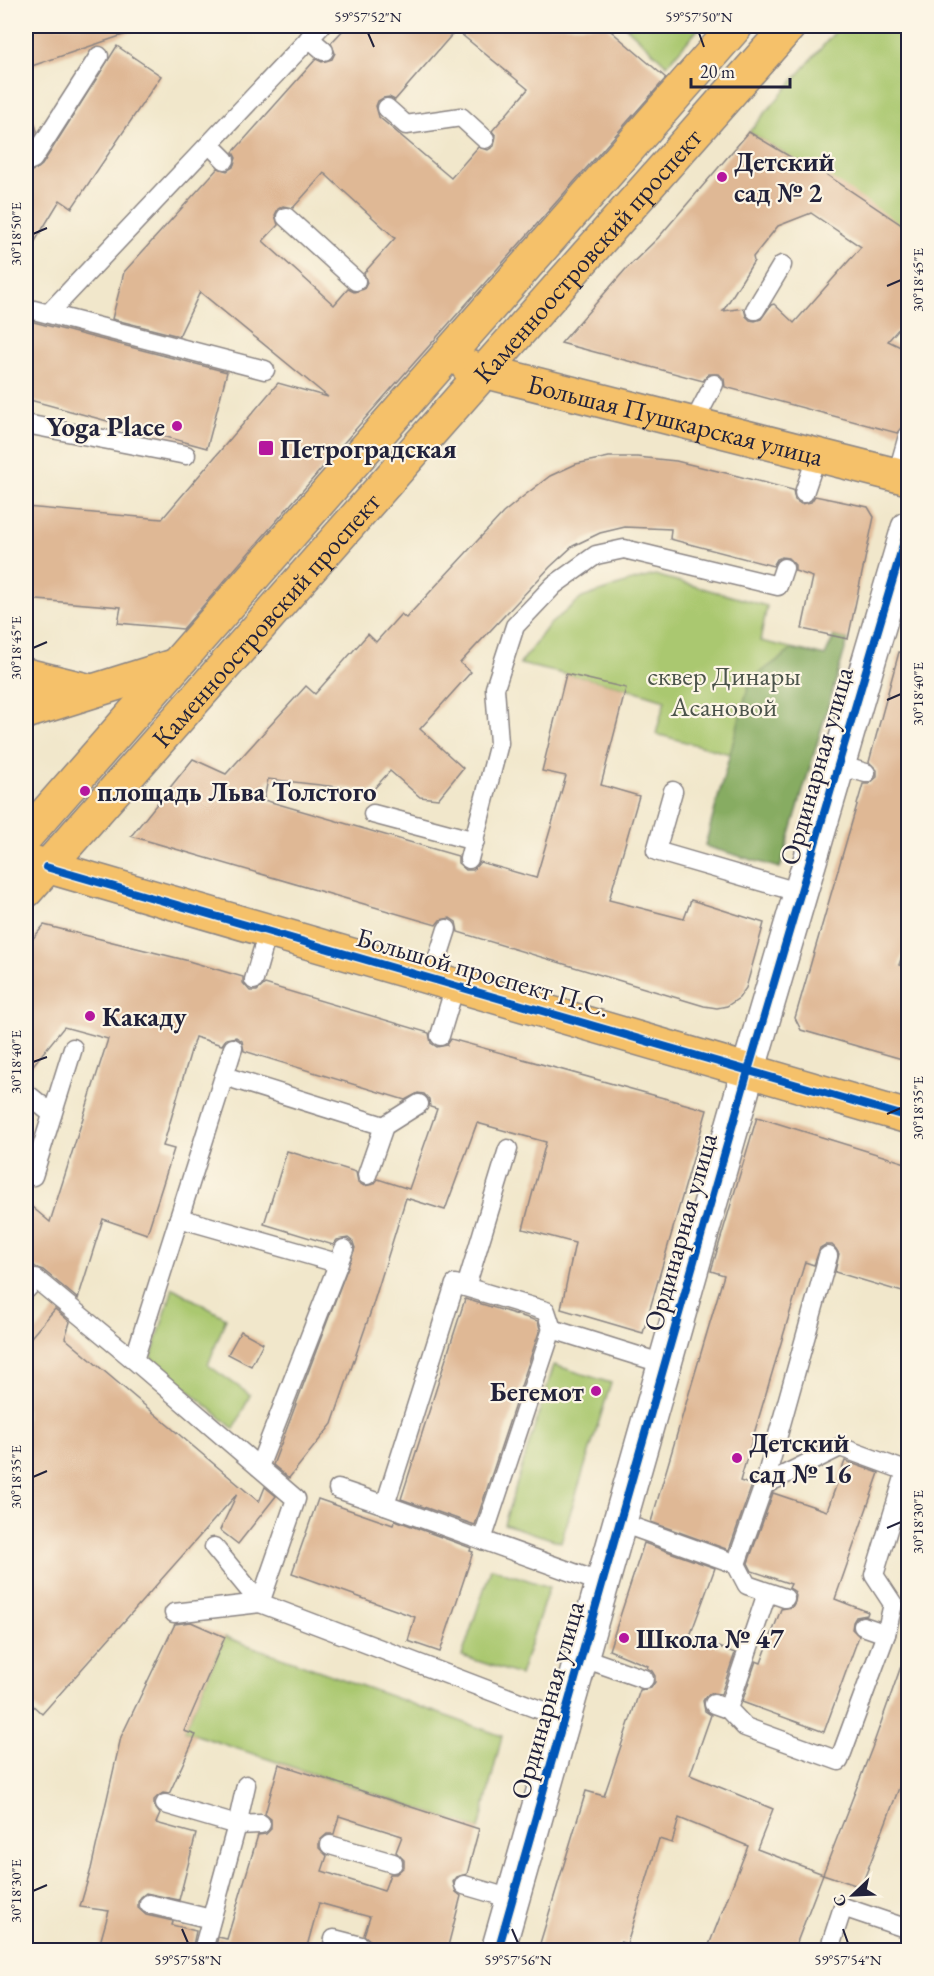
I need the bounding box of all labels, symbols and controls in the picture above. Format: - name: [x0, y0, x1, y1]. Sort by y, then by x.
- text: 59°57'52"N: [334, 7, 402, 26]
- text: 59°57'50"N: [665, 7, 733, 26]
- scale bar: [691, 51, 790, 89]
- text: 20 m: [700, 60, 735, 83]
- street label: Каменноостровский проспект: [465, 120, 709, 390]
- place label: Детский сад № 2: [734, 144, 835, 210]
- marker: Детский сад № 2: [715, 170, 729, 184]
- text: 30°18'50"E: [6, 201, 25, 266]
- text: 30°18'45"E: [908, 247, 927, 312]
- street label: Большая Пушкарская улица: [524, 365, 827, 474]
- place label: Yoga Place: [47, 409, 165, 444]
- marker: Yoga Place: [170, 419, 184, 433]
- place label: Петроградская: [280, 431, 457, 466]
- marker: Петроградская: [257, 439, 275, 457]
- street label: Каменноостровский проспект: [144, 485, 387, 754]
- text: 30°18'45"E: [6, 615, 25, 680]
- park label: сквер Динары Асановой: [647, 658, 801, 724]
- text: 30°18'40"E: [908, 661, 927, 726]
- street label: Ординарная улица: [771, 663, 861, 869]
- place label: площадь Льва Толстого: [97, 774, 377, 809]
- marker: площадь Льва Толстого: [78, 784, 92, 798]
- street label: Большой проспект П.С.: [352, 919, 614, 1025]
- place label: Какаду: [102, 999, 187, 1034]
- marker: Какаду: [83, 1009, 97, 1023]
- text: 30°18'40"E: [6, 1029, 25, 1094]
- text: 30°18'35"E: [908, 1075, 927, 1140]
- street label: Ординарная улица: [635, 1129, 725, 1335]
- place label: Бегемот: [490, 1374, 584, 1409]
- marker: Бегемот: [589, 1384, 603, 1398]
- place label: Детский сад № 16: [749, 1425, 851, 1491]
- text: 30°18'35"E: [6, 1444, 25, 1509]
- marker: Детский сад № 16: [730, 1451, 744, 1465]
- text: 30°18'30"E: [908, 1489, 927, 1554]
- street label: Ординарная улица: [502, 1597, 592, 1803]
- place label: Школа № 47: [636, 1621, 785, 1656]
- marker: Школа № 47: [617, 1631, 631, 1645]
- text: 30°18'30"E: [6, 1858, 25, 1923]
- north arrow: [823, 1865, 883, 1925]
- text: С: [828, 1891, 852, 1910]
- text: 59°57'58"N: [154, 1950, 222, 1969]
- text: 59°57'56"N: [484, 1950, 552, 1969]
- text: 59°57'54"N: [814, 1950, 882, 1969]

